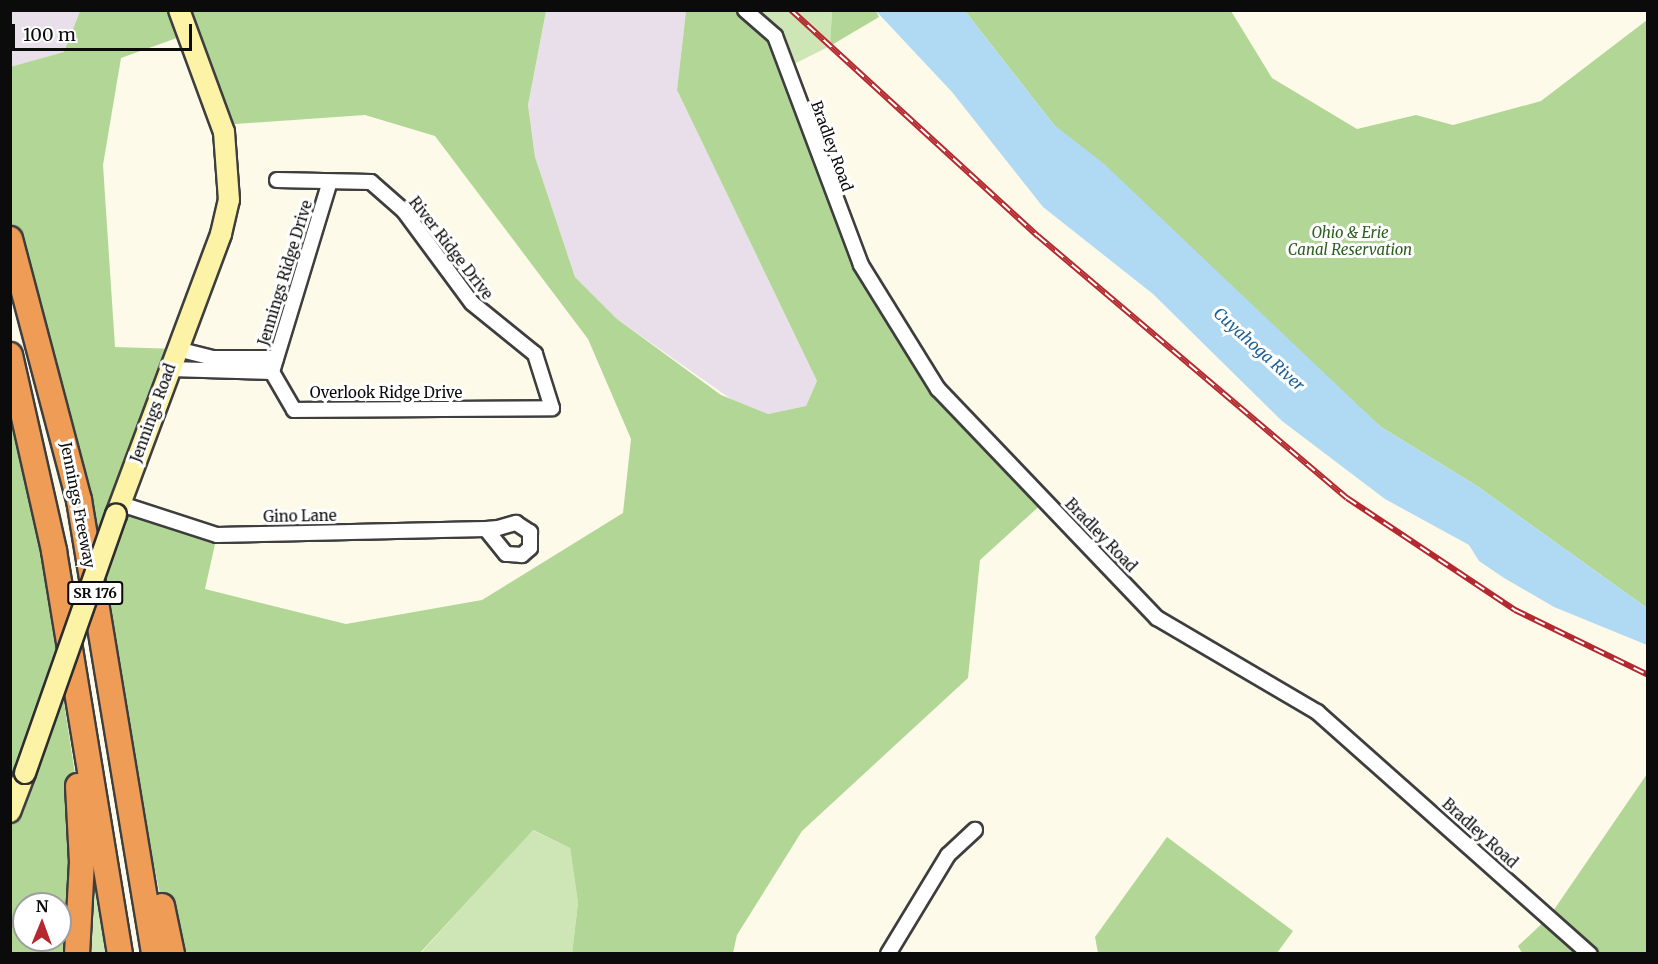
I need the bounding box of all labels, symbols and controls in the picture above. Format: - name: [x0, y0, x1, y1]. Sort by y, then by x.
- scale bar: [15, 12, 195, 50]
- text: 100 m: [23, 23, 76, 46]
- street label: Bradley Road: [807, 98, 857, 194]
- street label: River Ridge Drive: [405, 193, 497, 303]
- street label: Jennings Ridge Drive: [254, 198, 316, 348]
- park label: Ohio & Erie Canal Reservation: [1288, 223, 1412, 258]
- water label: Cuyahoga River: [1210, 303, 1308, 395]
- street label: Jennings Road: [127, 361, 179, 465]
- street label: Overlook Ridge Drive: [310, 384, 462, 402]
- street label: Jennings Freeway: [57, 441, 99, 569]
- street label: Bradley Road: [1062, 495, 1140, 575]
- street label: Gino Lane: [263, 506, 337, 526]
- road number: SR 176: [66, 582, 124, 604]
- street label: Bradley Road: [1439, 795, 1521, 871]
- north arrow: [12, 892, 72, 952]
- text: N: [36, 896, 49, 916]

